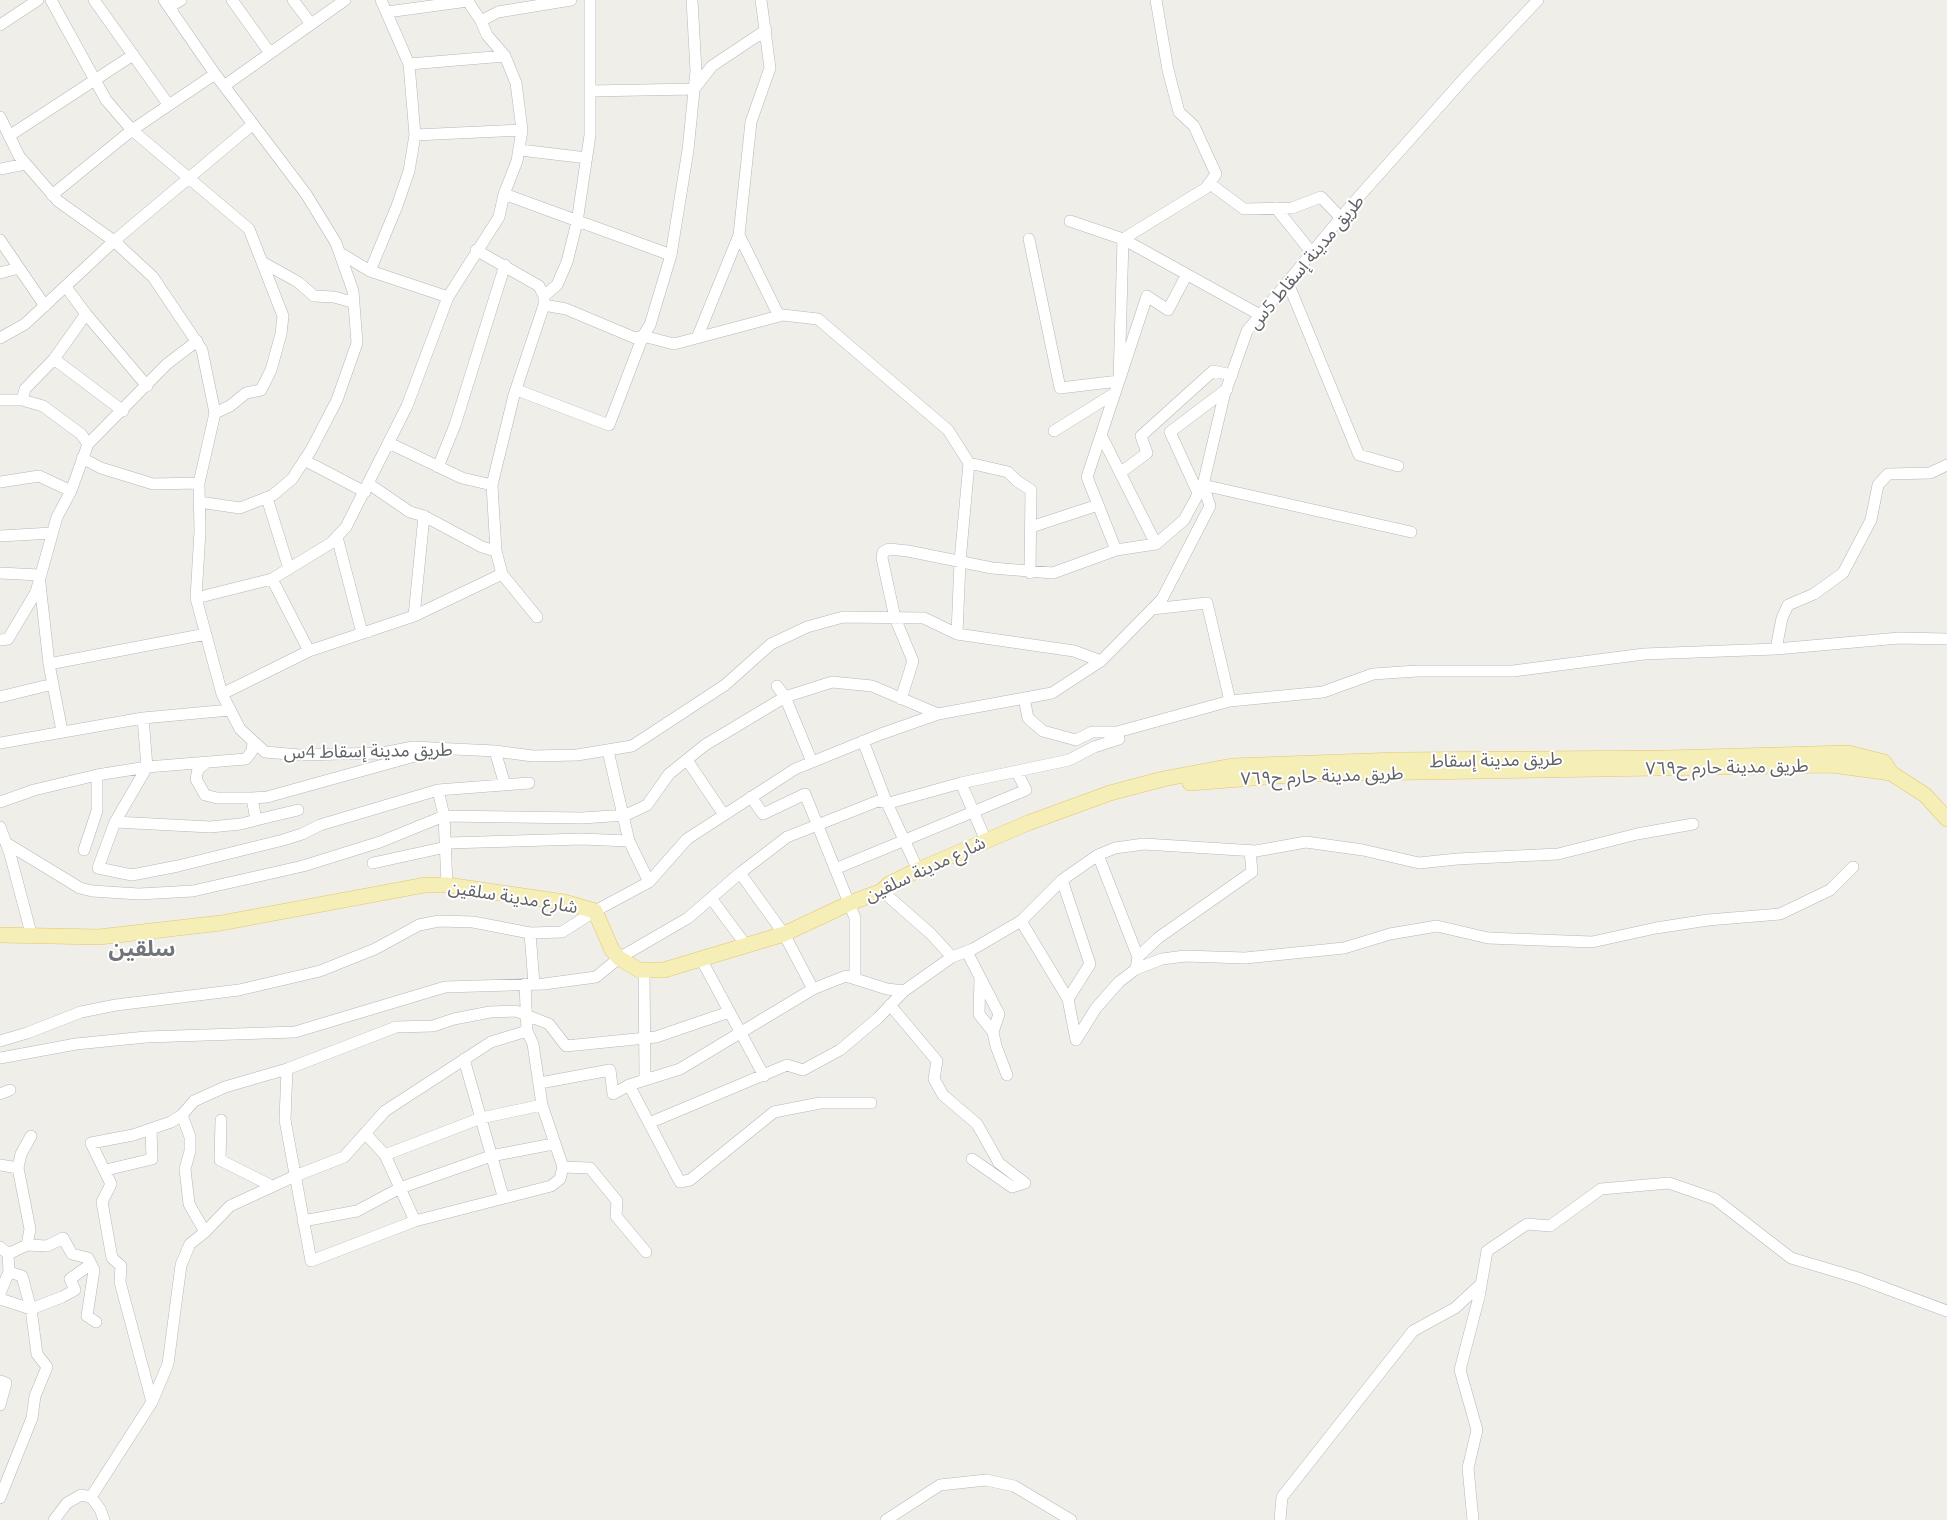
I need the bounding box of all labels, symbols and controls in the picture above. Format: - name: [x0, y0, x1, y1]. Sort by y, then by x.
- street label: طريق مدينة إسقاط 5س: [1243, 190, 1369, 334]
- street label: طريق مدينة إسقاط 4س: [283, 739, 453, 763]
- street label: طريق مدينة إسقاط: [1429, 748, 1563, 772]
- street label: طريق مدينة حارم ح٧٦٩: [1645, 755, 1809, 779]
- street label: طريق مدينة حارم ح٧٦٩: [1240, 762, 1404, 790]
- street label: شارع مدينة سلقين: [861, 832, 989, 906]
- street label: شارع مدينة سلقين: [447, 876, 579, 918]
- district label: سلقين: [109, 936, 175, 962]

